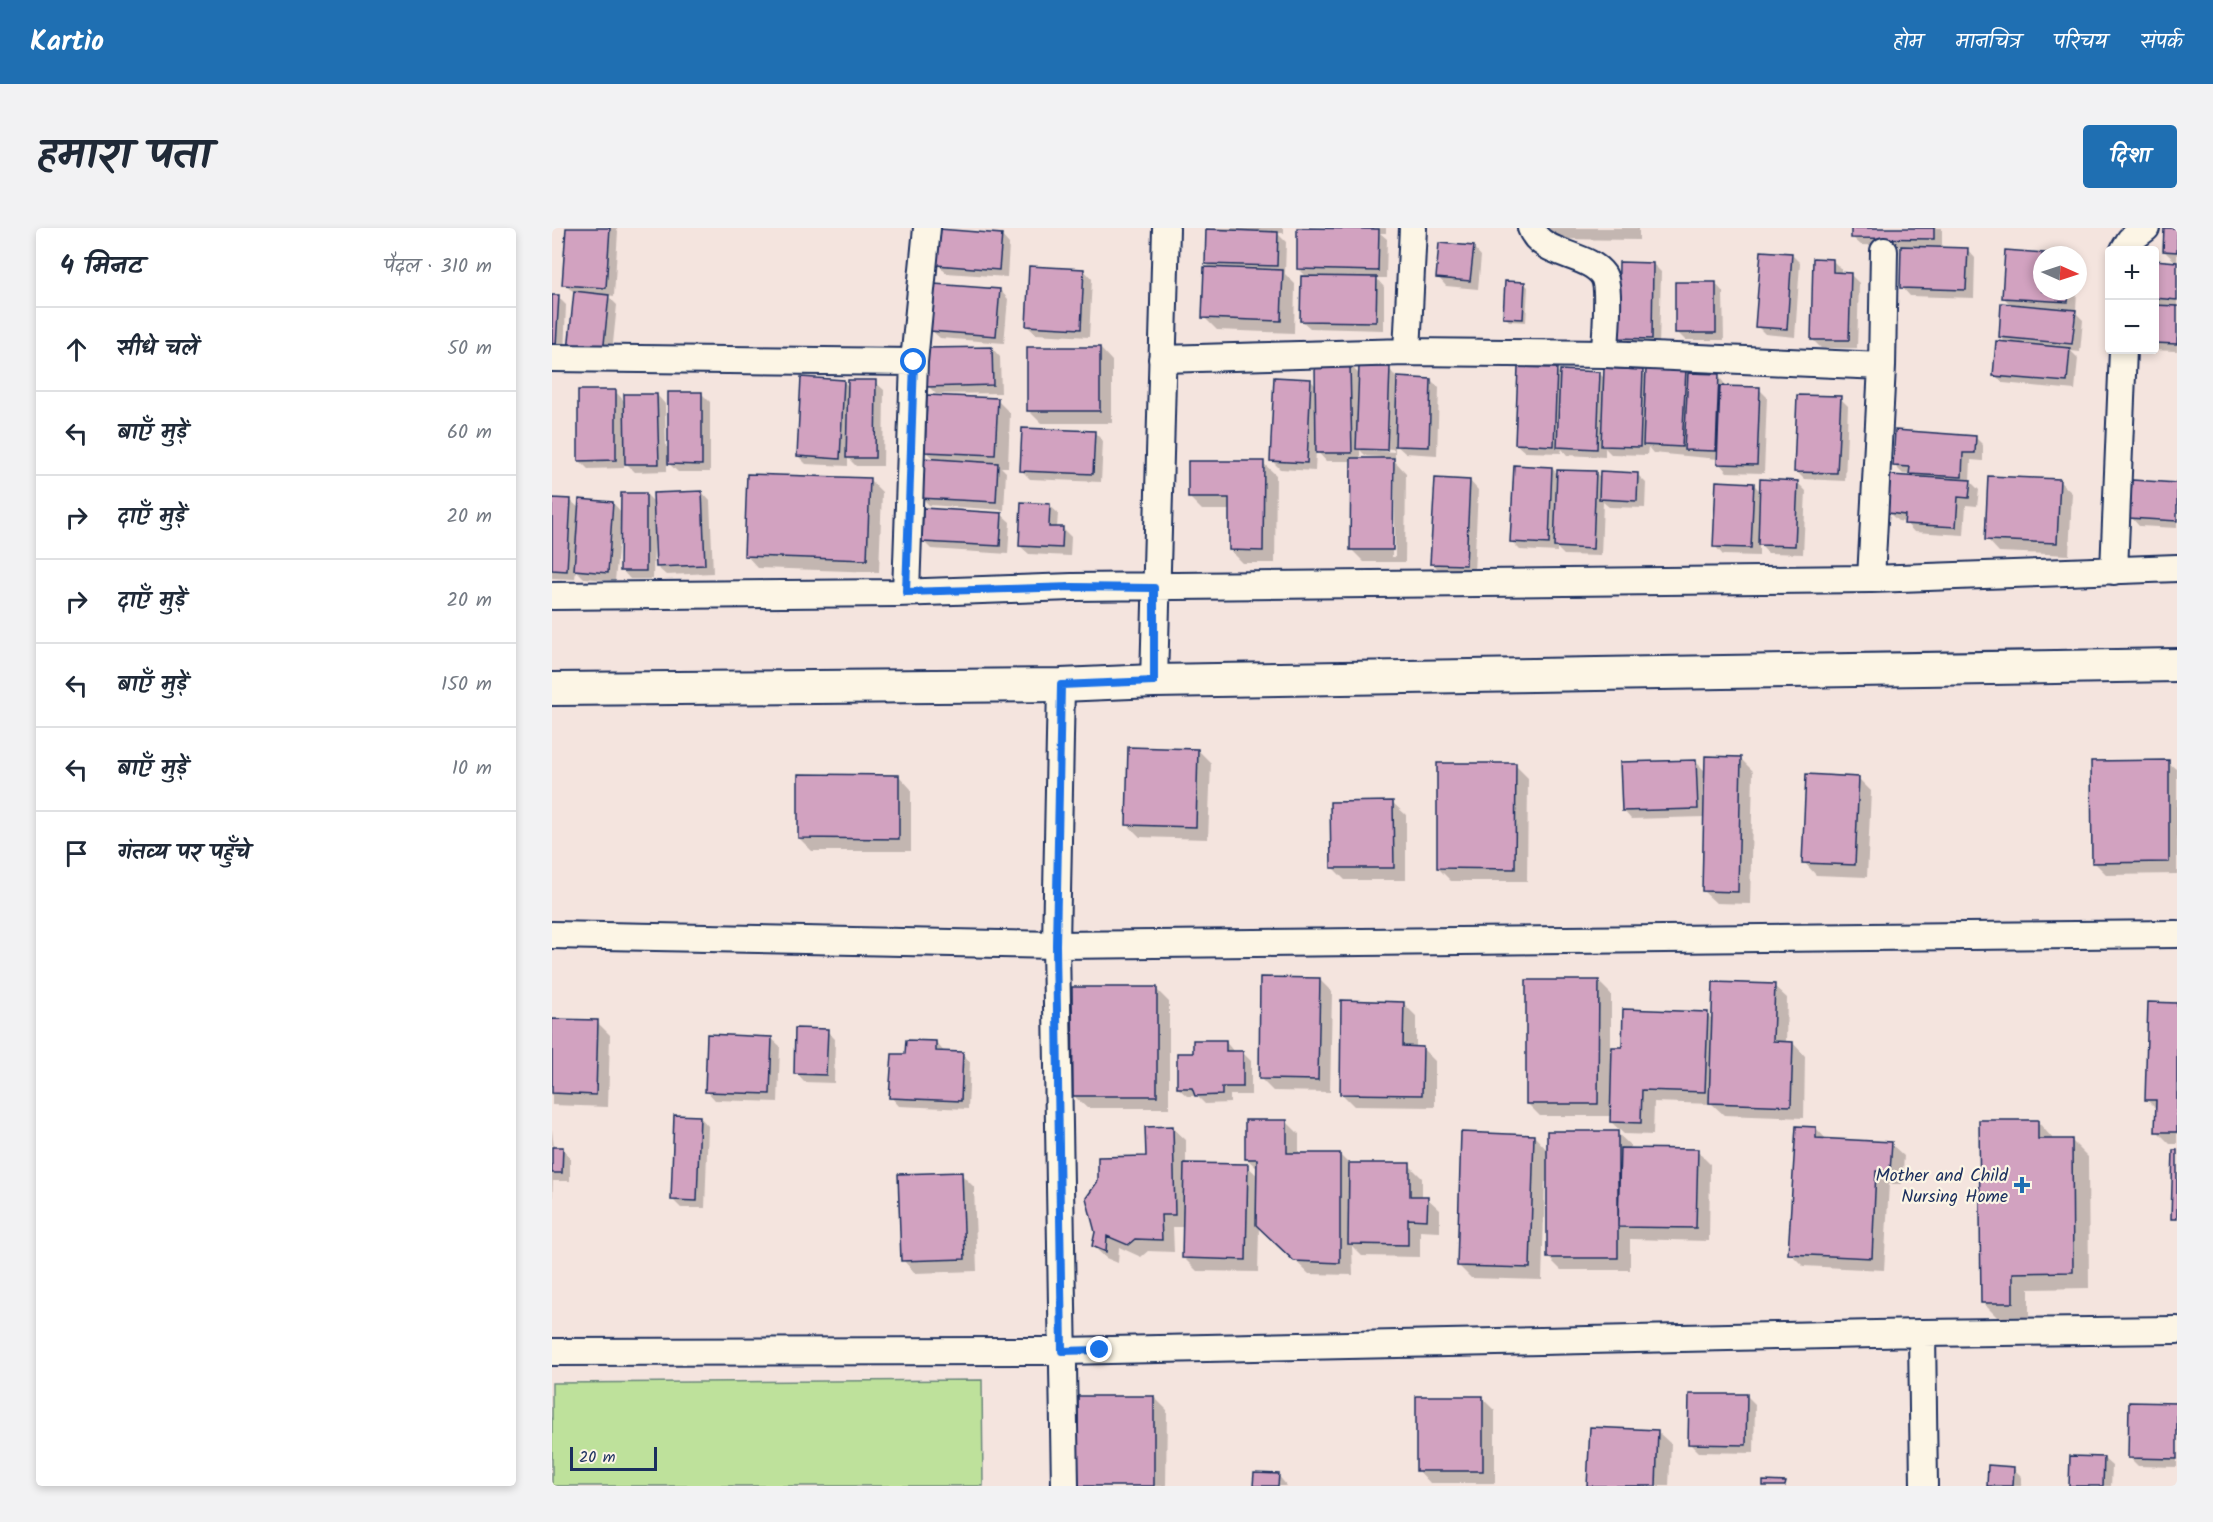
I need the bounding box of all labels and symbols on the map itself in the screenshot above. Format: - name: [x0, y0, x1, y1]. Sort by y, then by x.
- north arrow: [2033, 246, 2087, 300]
- route start: [900, 348, 926, 374]
- place label: Mother and Child Nursing Home: [1875, 1162, 2009, 1212]
- marker: Mother and Child Nursing Home: [2013, 1176, 2031, 1194]
- route end: [1086, 1336, 1112, 1362]
- scale bar: [570, 1444, 657, 1472]

